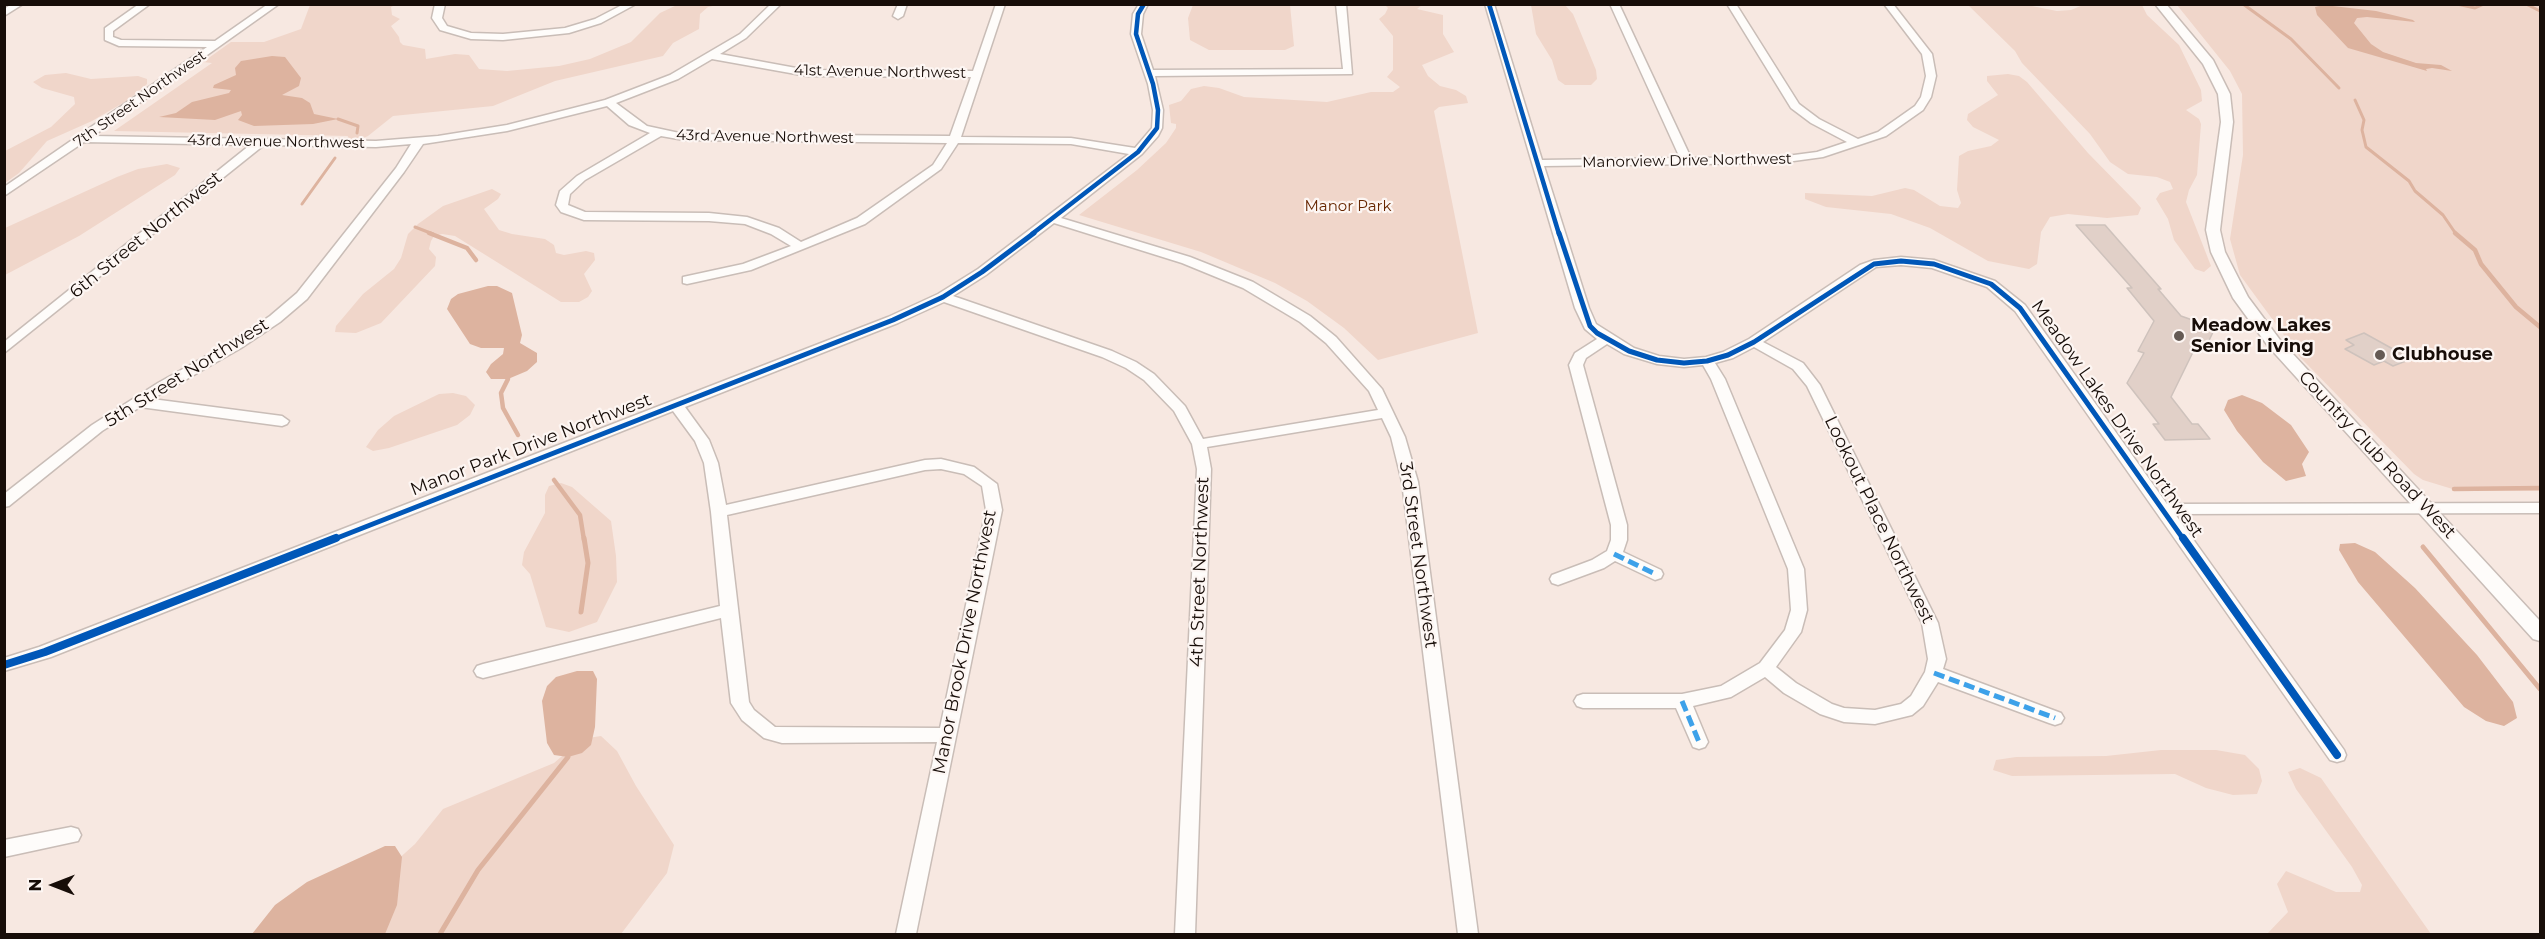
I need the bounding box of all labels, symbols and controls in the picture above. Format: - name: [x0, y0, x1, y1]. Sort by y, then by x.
- street label: 7th Street Northwest: [70, 46, 210, 152]
- street label: 41st Avenue Northwest: [794, 61, 966, 83]
- street label: 43rd Avenue Northwest: [676, 126, 854, 148]
- street label: 43rd Avenue Northwest: [187, 131, 365, 153]
- street label: Manorview Drive Northwest: [1582, 150, 1792, 172]
- street label: 6th Street Northwest: [66, 167, 226, 303]
- park label: Manor Park: [1305, 198, 1391, 216]
- street label: Meadow Lakes Drive Northwest: [2026, 296, 2208, 542]
- street label: 5th Street Northwest: [101, 314, 273, 432]
- place label: Meadow Lakes Senior Living: [2191, 315, 2331, 358]
- marker: Meadow Lakes Senior Living: [2172, 329, 2186, 343]
- place label: Clubhouse: [2392, 344, 2493, 366]
- marker: Clubhouse: [2373, 348, 2387, 362]
- street label: Country Club Road West: [2294, 367, 2460, 543]
- street label: Manor Park Drive Northwest: [408, 389, 654, 501]
- street label: Lookout Place Northwest: [1819, 413, 1939, 627]
- street label: 3rd Street Northwest: [1394, 460, 1442, 650]
- street label: 4th Street Northwest: [1186, 476, 1214, 668]
- street label: Manor Brook Drive Northwest: [929, 508, 1001, 776]
- north arrow: [24, 855, 84, 915]
- text: N: [26, 879, 45, 891]

